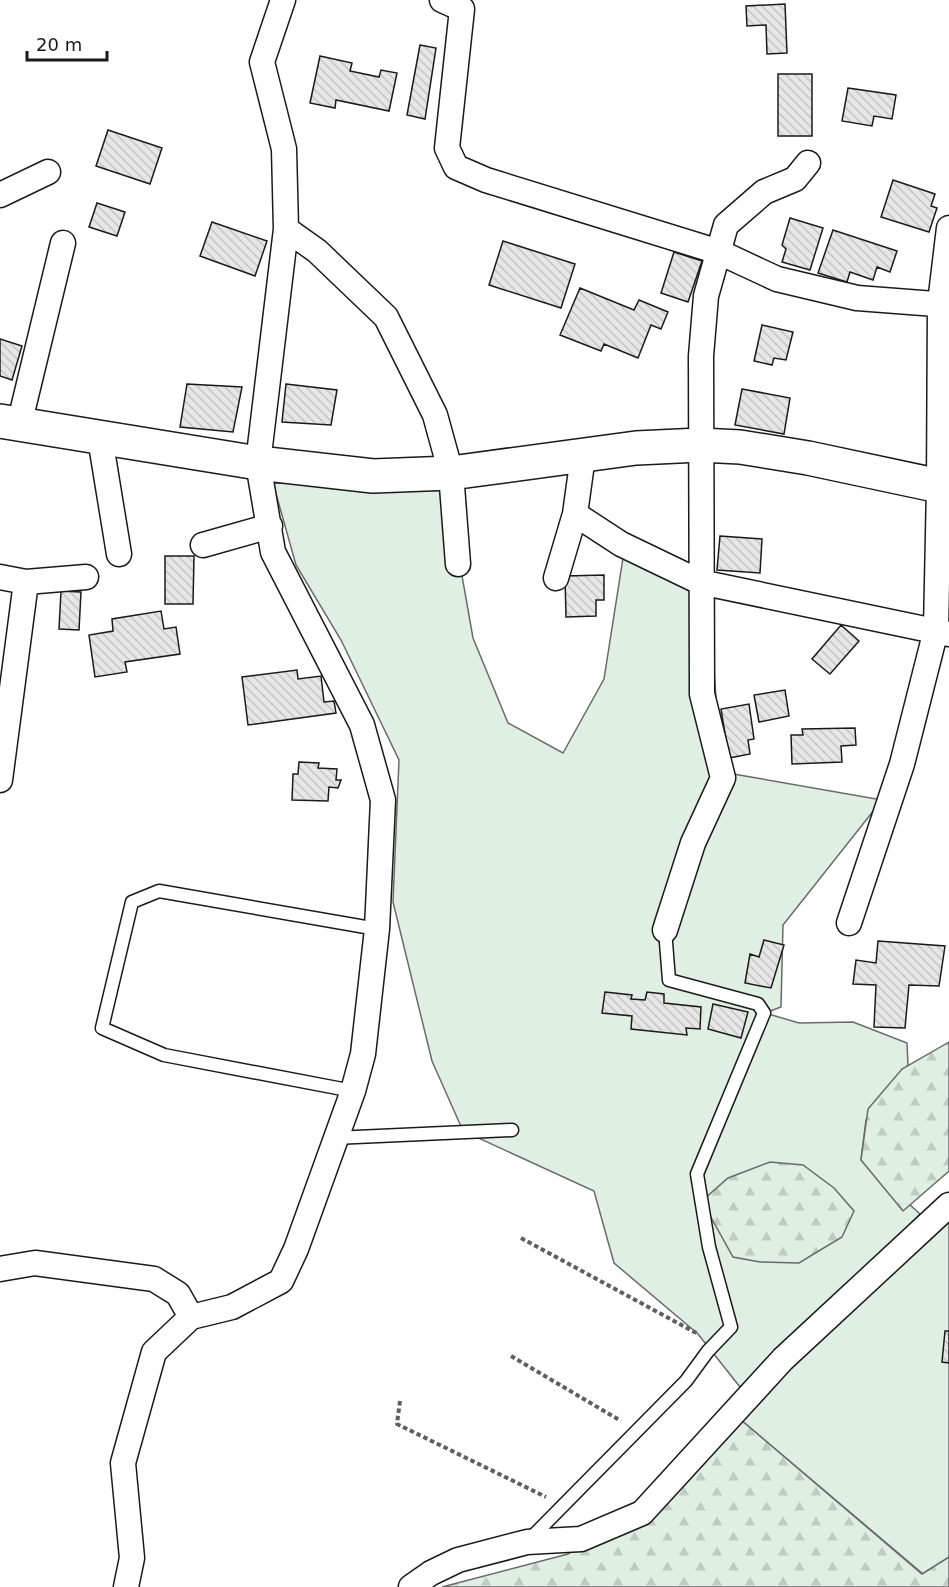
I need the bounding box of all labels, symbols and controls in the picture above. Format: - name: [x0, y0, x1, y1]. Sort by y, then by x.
- scale bar: [27, 24, 106, 62]
- text: 20 m: [36, 34, 82, 55]

